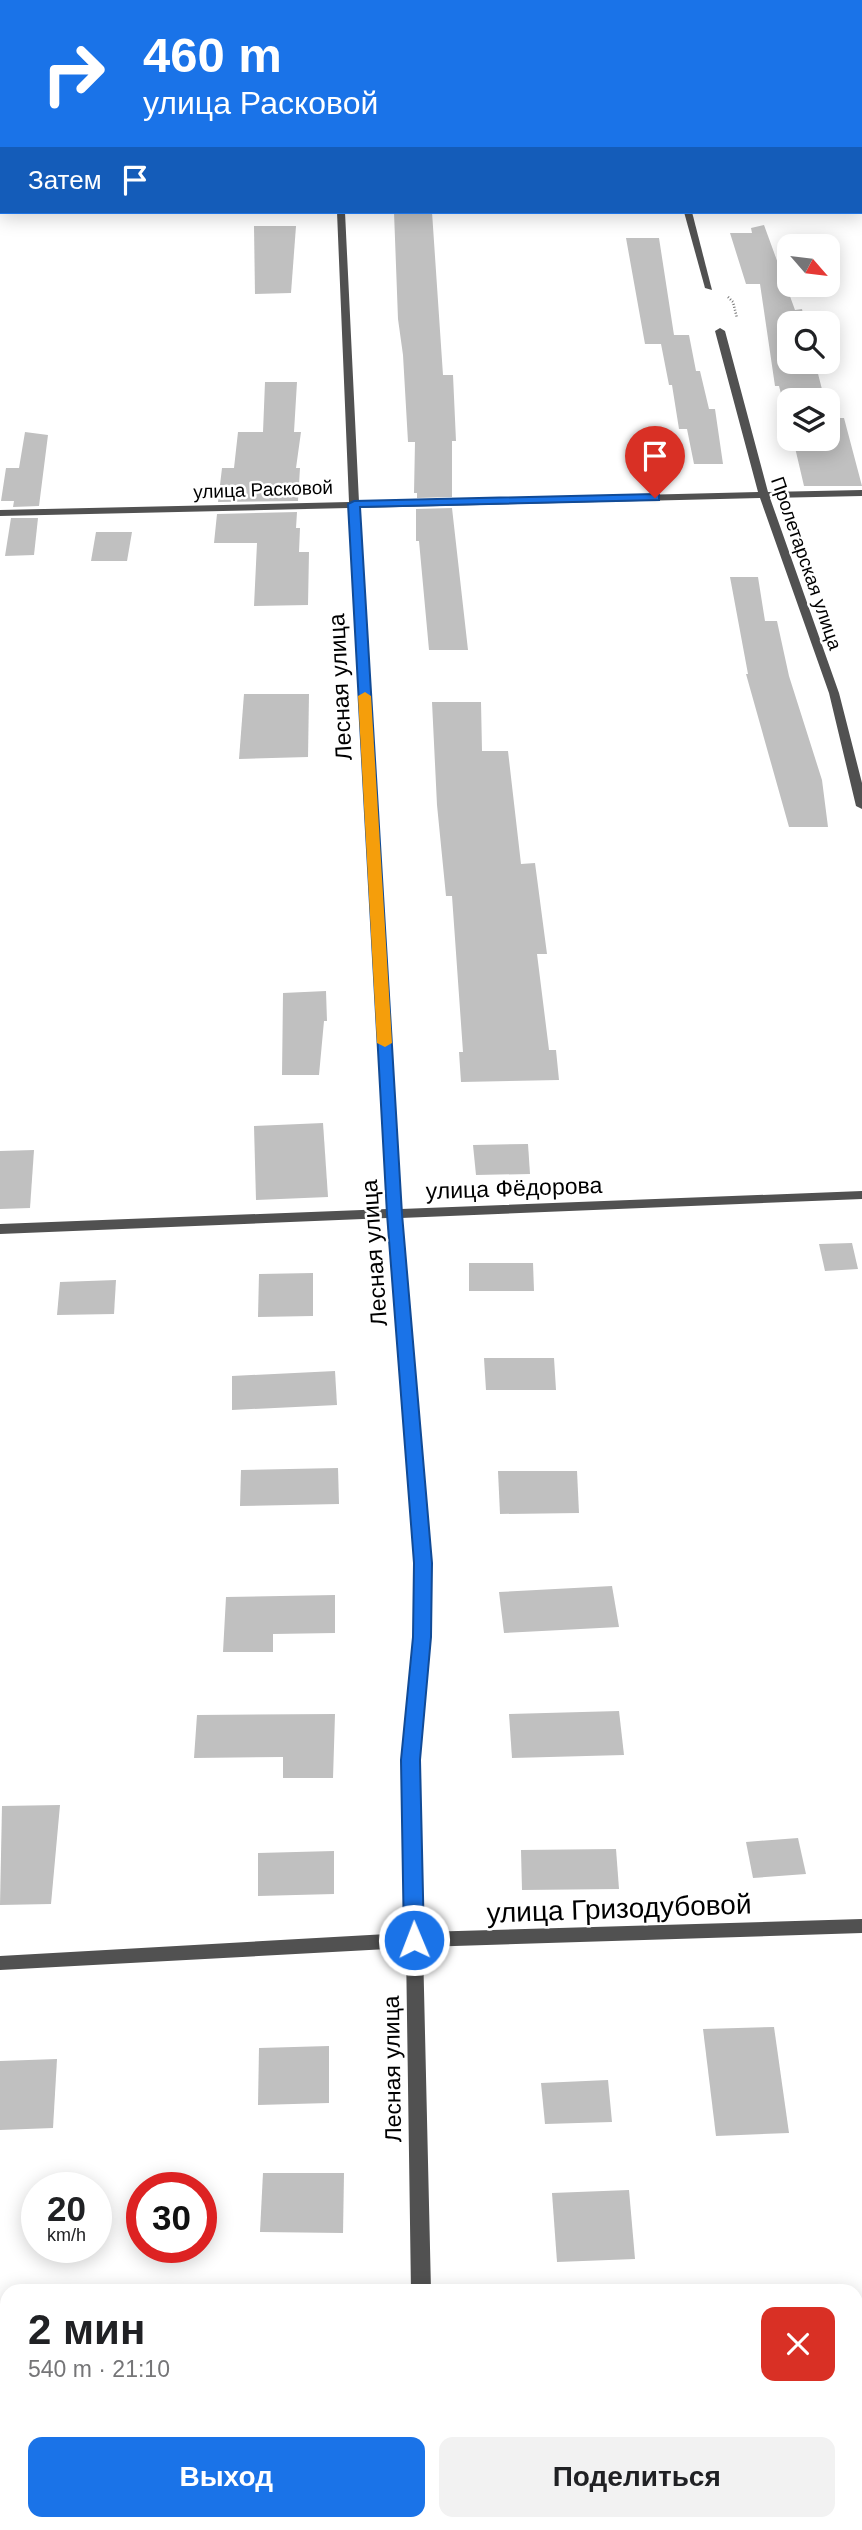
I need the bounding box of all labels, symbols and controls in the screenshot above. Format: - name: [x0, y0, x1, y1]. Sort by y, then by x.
- icon: right: [28, 28, 119, 119]
- text: 460 m: [143, 28, 282, 82]
- text: улица Расковой: [143, 85, 378, 121]
- icon: arrive: [116, 161, 154, 199]
- text: Затем: [28, 165, 102, 195]
- north arrow: [777, 234, 840, 298]
- map controls: [777, 234, 840, 451]
- button: search: [777, 311, 840, 374]
- button: layers: [777, 388, 840, 451]
- pin: [625, 426, 685, 498]
- icon: arrive: [636, 437, 674, 475]
- street label: Пролетарская улица: [767, 474, 846, 653]
- street label: улица Расковой: [193, 477, 333, 502]
- street label: Лесная улица: [323, 613, 357, 761]
- street label: улица Фёдорова: [425, 1172, 603, 1204]
- street label: Лесная улица: [356, 1179, 392, 1327]
- street label: улица Гризодубовой: [486, 1888, 752, 1929]
- position arrow: [377, 1903, 451, 1977]
- street label: Лесная улица: [378, 1995, 406, 2143]
- speed limit sign: 30: [126, 2172, 217, 2263]
- text: 20: [47, 2189, 86, 2228]
- text: km/h: [47, 2225, 86, 2245]
- text: 2 мин: [28, 2306, 145, 2353]
- button: close: [761, 2307, 835, 2381]
- text: 540 m · 21:10: [28, 2356, 170, 2382]
- button: Выход: [28, 2437, 425, 2517]
- button: Поделиться: [439, 2437, 835, 2517]

